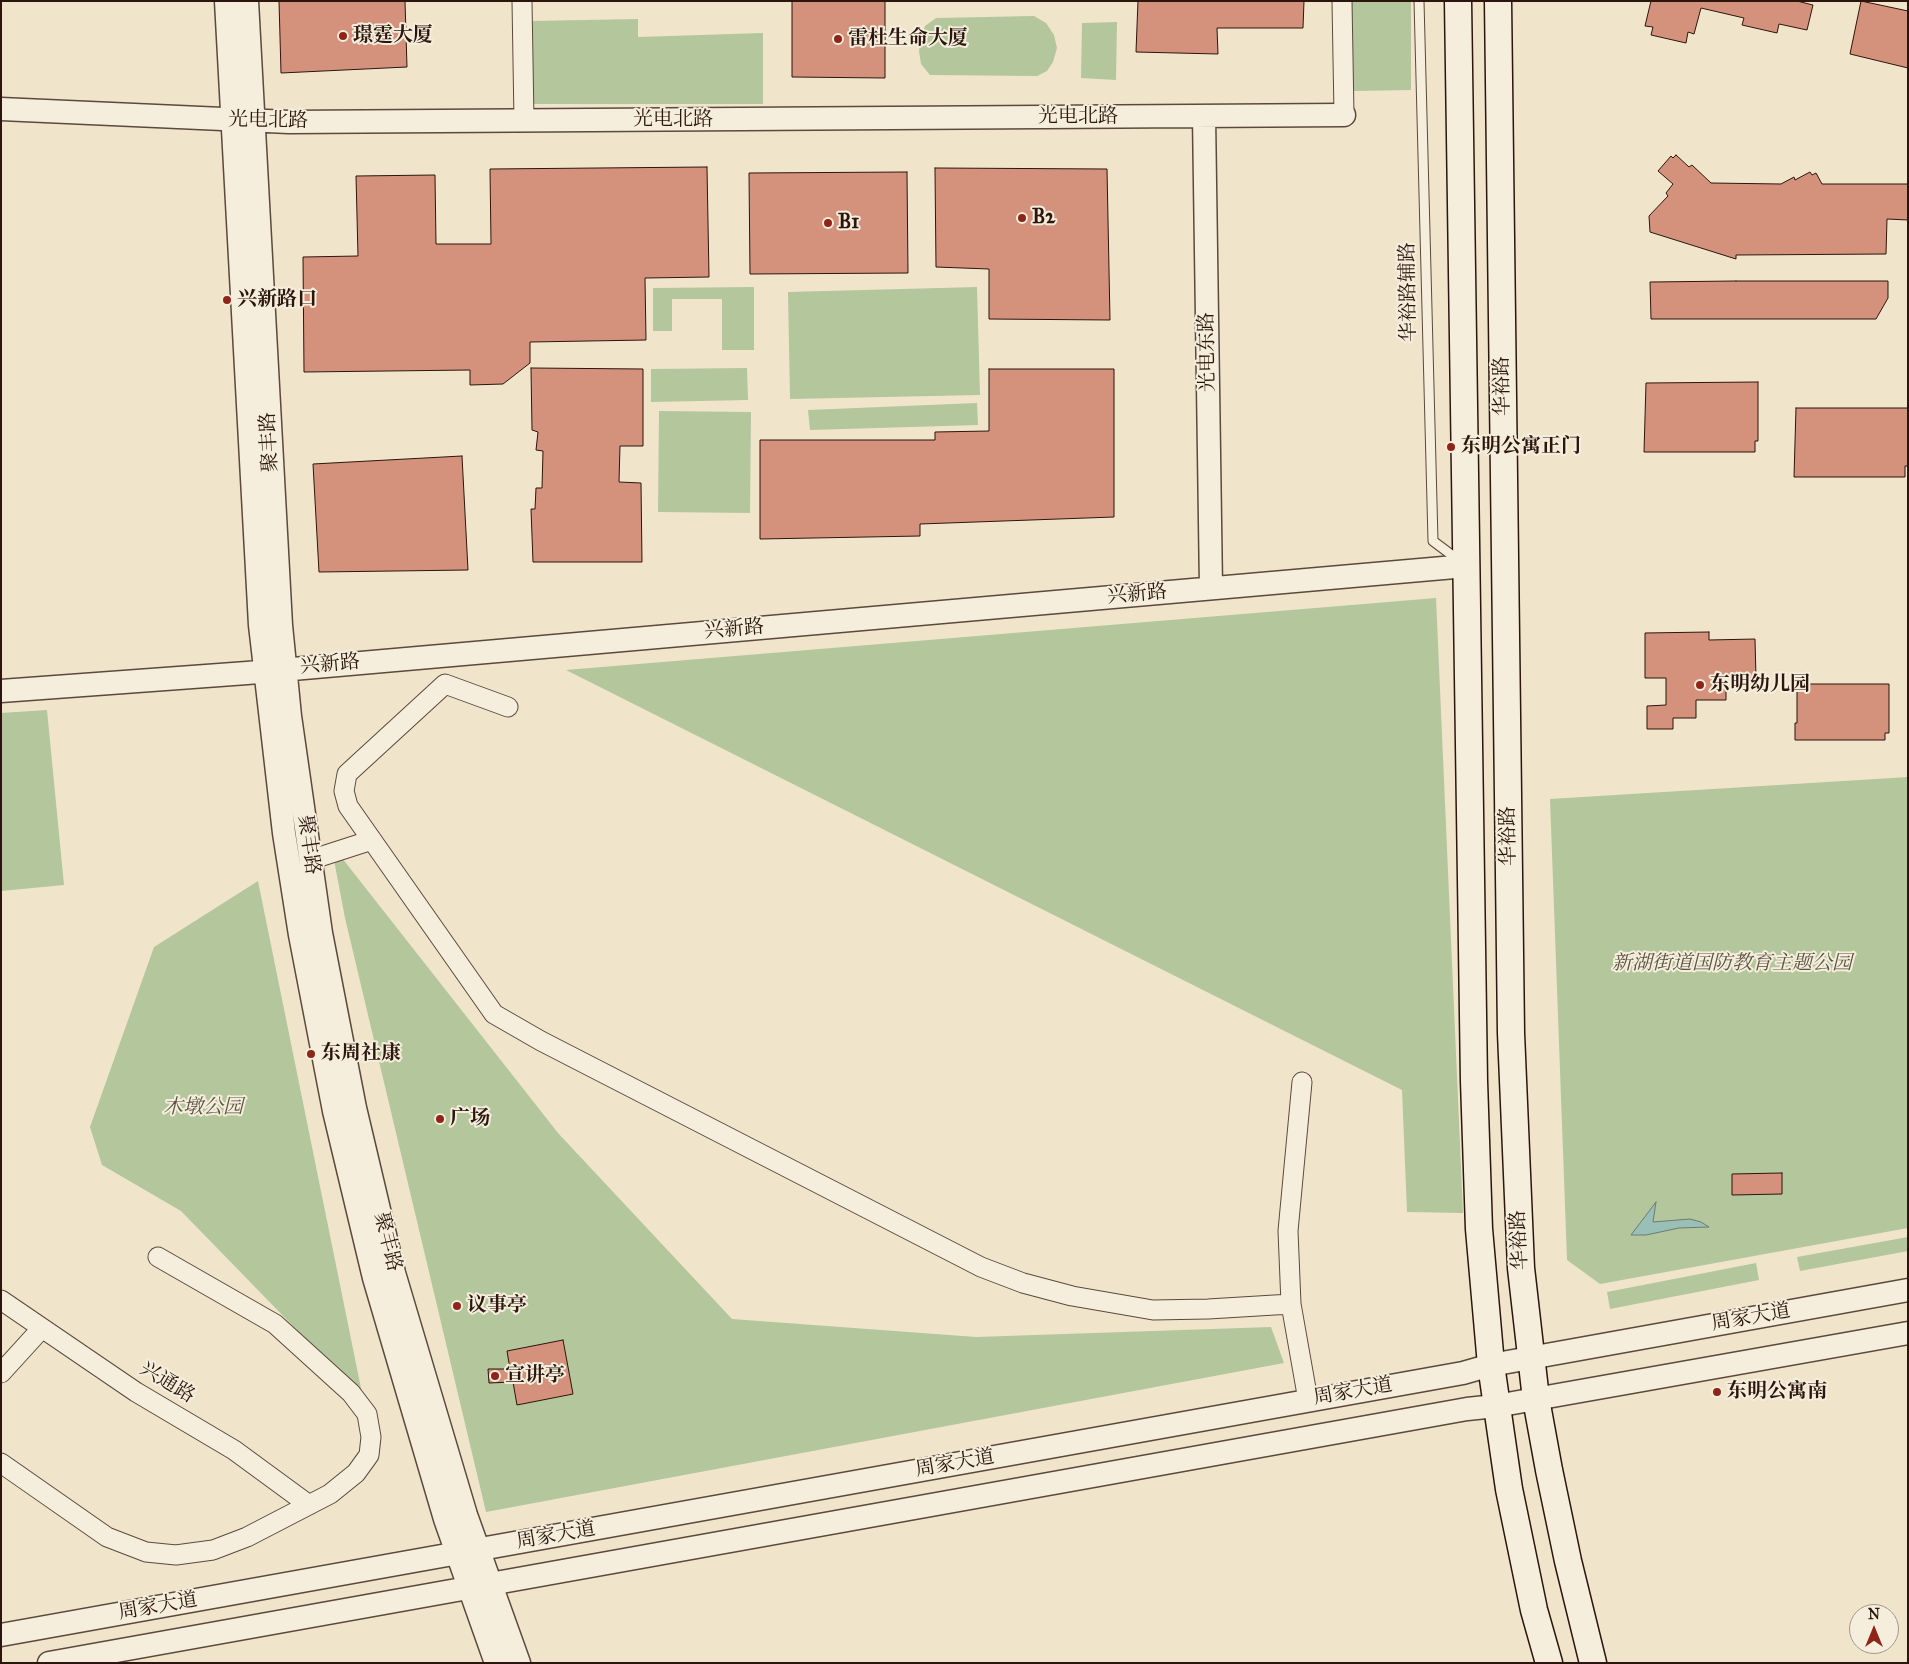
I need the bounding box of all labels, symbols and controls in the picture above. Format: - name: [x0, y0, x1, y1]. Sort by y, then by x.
- place label: 璟霆大厦: [353, 24, 433, 48]
- place label: 雷杜生命大厦: [848, 27, 968, 51]
- marker: 璟霆大厦: [337, 30, 349, 42]
- marker: 雷杜生命大厦: [832, 33, 844, 45]
- street label: 光电北路: [1038, 105, 1118, 129]
- street label: 光电北路: [228, 108, 308, 134]
- street label: 光电北路: [633, 108, 713, 132]
- place label: B2: [1032, 206, 1055, 230]
- place label: B1: [838, 211, 859, 235]
- marker: B2: [1016, 212, 1028, 224]
- marker: B1: [822, 217, 834, 229]
- street label: 华裕路辅路: [1396, 242, 1422, 342]
- place label: 兴新路口: [237, 288, 317, 312]
- marker: 兴新路口: [221, 294, 233, 306]
- street label: 光电东路: [1195, 312, 1221, 392]
- street label: 华裕路: [1490, 356, 1516, 416]
- street label: 聚丰路: [256, 411, 284, 473]
- place label: 东明公寓正门: [1461, 435, 1581, 459]
- marker: 东明公寓正门: [1445, 441, 1457, 453]
- street label: 兴新路: [1106, 580, 1168, 610]
- street label: 兴新路: [703, 615, 765, 645]
- street label: 兴新路: [299, 650, 361, 680]
- place label: 东明幼儿园: [1710, 673, 1810, 697]
- marker: 东明幼儿园: [1694, 679, 1706, 691]
- street label: 华裕路: [1496, 806, 1522, 866]
- street label: 聚丰路: [292, 814, 324, 876]
- park label: 新湖街道国防教育主题公园: [1612, 952, 1852, 976]
- place label: 东周社康: [321, 1042, 401, 1066]
- marker: 东周社康: [305, 1048, 317, 1060]
- park label: 木墩公园: [163, 1096, 243, 1120]
- place label: 广场: [450, 1107, 490, 1131]
- marker: 广场: [434, 1113, 446, 1125]
- street label: 华裕路: [1506, 1209, 1534, 1271]
- street label: 聚丰路: [368, 1210, 406, 1274]
- place label: 议事亭: [467, 1294, 527, 1318]
- street label: 周家大道: [1710, 1299, 1792, 1337]
- marker: 议事亭: [451, 1300, 463, 1312]
- street label: 兴通路: [135, 1357, 199, 1409]
- place label: 宣讲亭: [505, 1364, 565, 1388]
- marker: 宣讲亭: [489, 1370, 501, 1382]
- street label: 周家大道: [1312, 1373, 1394, 1411]
- place label: 东明公寓南: [1727, 1380, 1827, 1404]
- marker: 东明公寓南: [1711, 1386, 1723, 1398]
- street label: 周家大道: [914, 1445, 996, 1483]
- street label: 周家大道: [515, 1517, 597, 1555]
- street label: 周家大道: [117, 1588, 199, 1626]
- north arrow: [1849, 1604, 1899, 1654]
- text: N: [1868, 1606, 1880, 1623]

